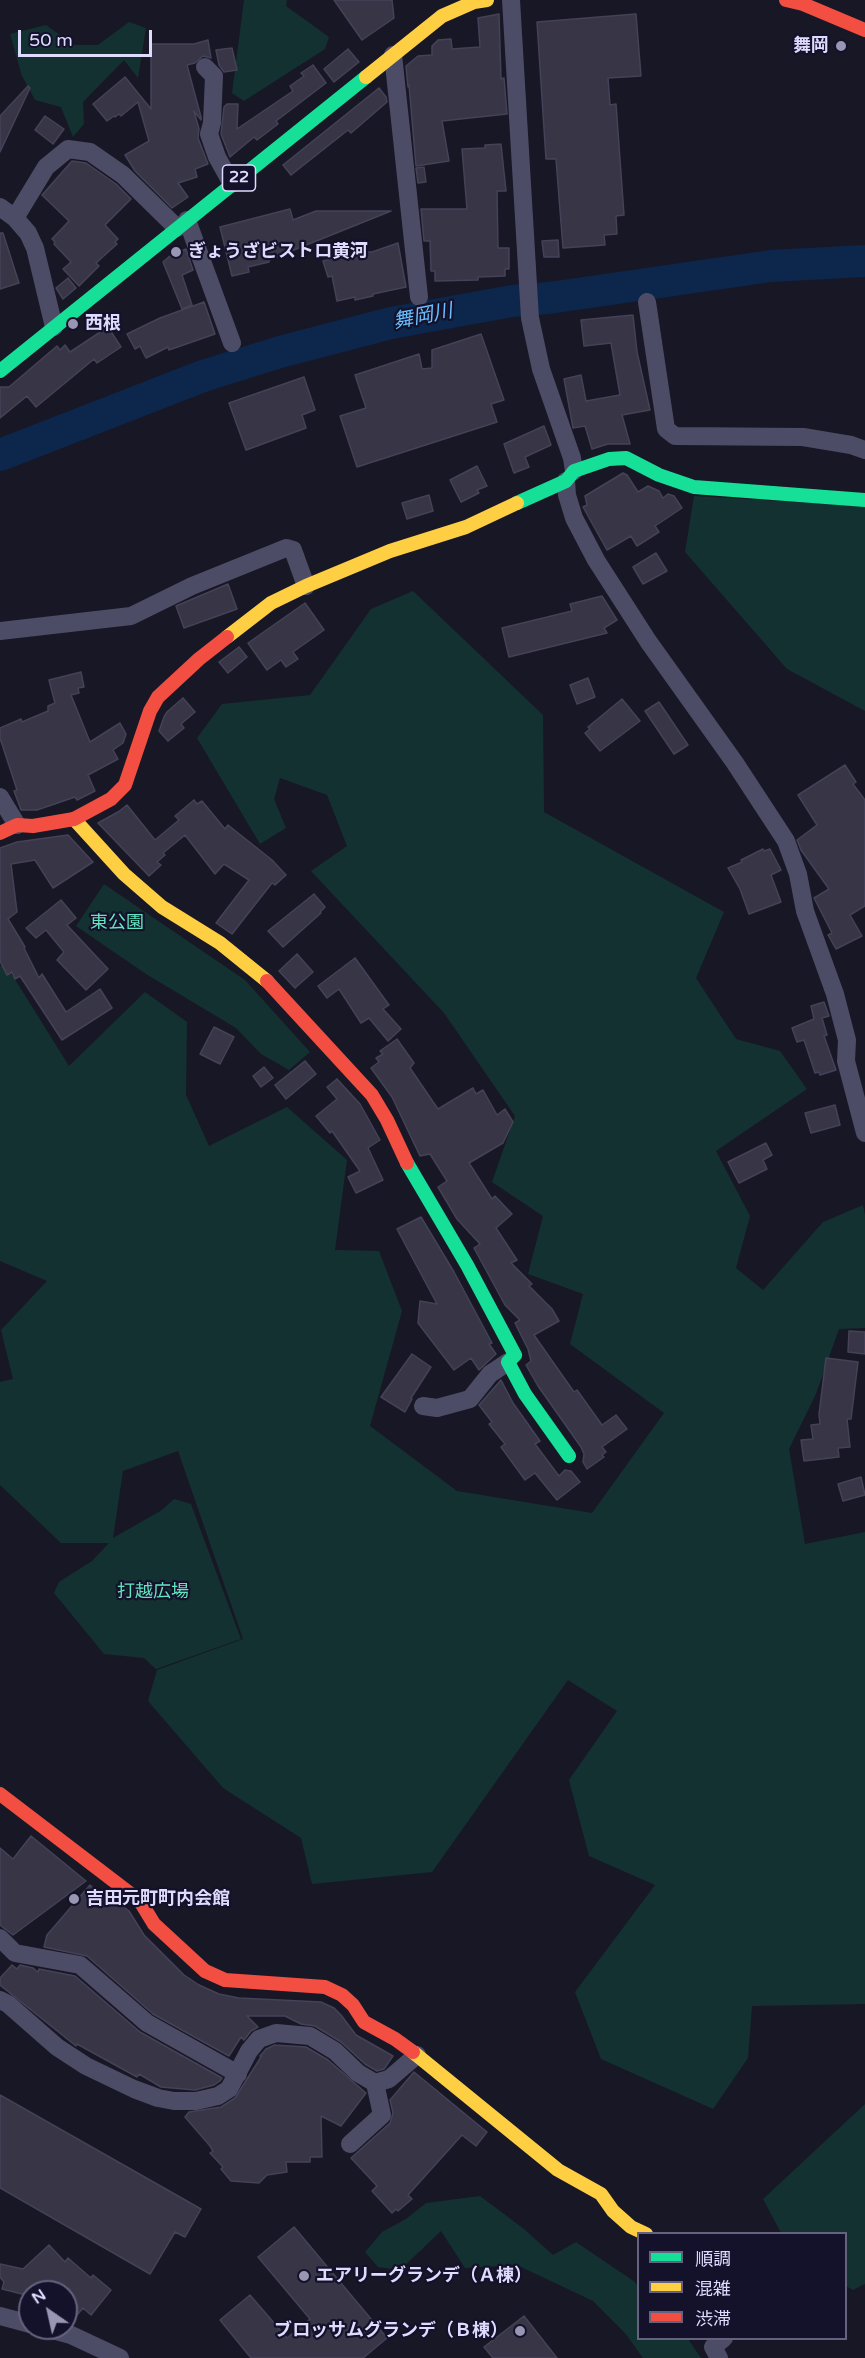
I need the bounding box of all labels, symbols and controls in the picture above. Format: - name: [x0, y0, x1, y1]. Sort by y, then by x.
- scale bar: [21, 18, 154, 56]
- text: 50 m: [29, 29, 73, 51]
- place label: 舞岡: [793, 35, 829, 57]
- marker: 舞岡: [834, 39, 848, 53]
- road number: 22: [222, 165, 256, 191]
- place label: ぎょうざビストロ黄河: [188, 241, 368, 263]
- marker: ぎょうざビストロ黄河: [169, 245, 183, 259]
- water label: 舞岡川: [391, 299, 455, 335]
- place label: 西根: [85, 313, 121, 335]
- marker: 西根: [66, 317, 80, 331]
- park label: 東公園: [90, 912, 144, 934]
- park label: 打越広場: [117, 1581, 189, 1603]
- place label: 吉田元町町内会館: [86, 1888, 230, 1910]
- marker: 吉田元町町内会館: [67, 1892, 81, 1906]
- legend: [637, 2232, 847, 2340]
- text: 順調: [695, 2248, 731, 2270]
- place label: エアリーグランデ（Ａ棟）: [316, 2265, 532, 2287]
- marker: エアリーグランデ（Ａ棟）: [297, 2269, 311, 2283]
- text: 混雑: [695, 2278, 731, 2300]
- north arrow: [18, 2280, 78, 2340]
- text: N: [28, 2285, 50, 2309]
- text: 渋滞: [695, 2308, 731, 2330]
- place label: ブロッサムグランデ（Ｂ棟）: [274, 2320, 508, 2342]
- marker: ブロッサムグランデ（Ｂ棟）: [513, 2324, 527, 2338]

